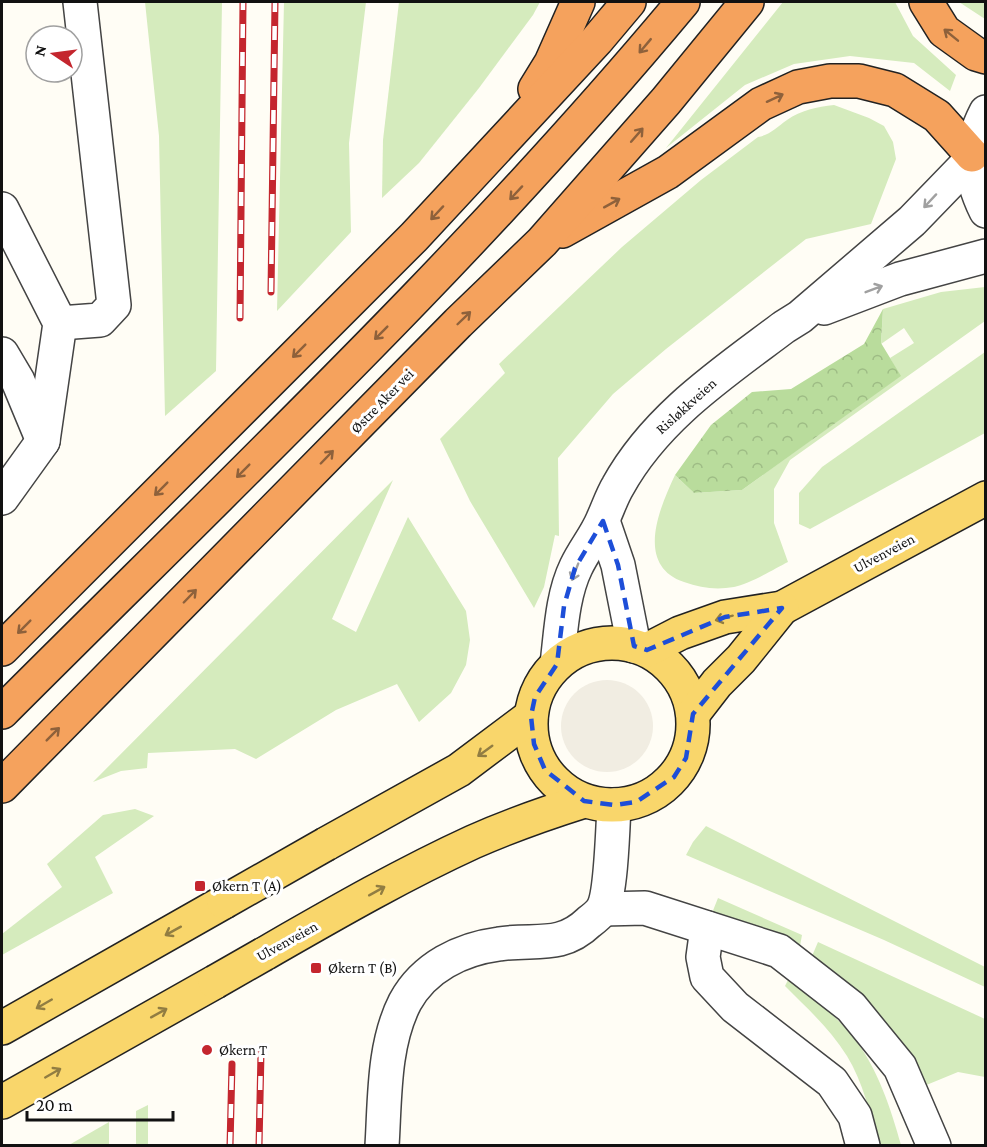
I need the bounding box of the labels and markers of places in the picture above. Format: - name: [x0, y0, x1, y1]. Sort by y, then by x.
- place label: Økern T (A): [212, 878, 282, 895]
- marker: Økern T (A): [193, 879, 207, 893]
- place label: Økern T (B): [328, 960, 397, 977]
- marker: Økern T (B): [309, 961, 323, 975]
- place label: Økern T: [219, 1042, 267, 1058]
- marker: Økern T: [200, 1043, 214, 1057]

